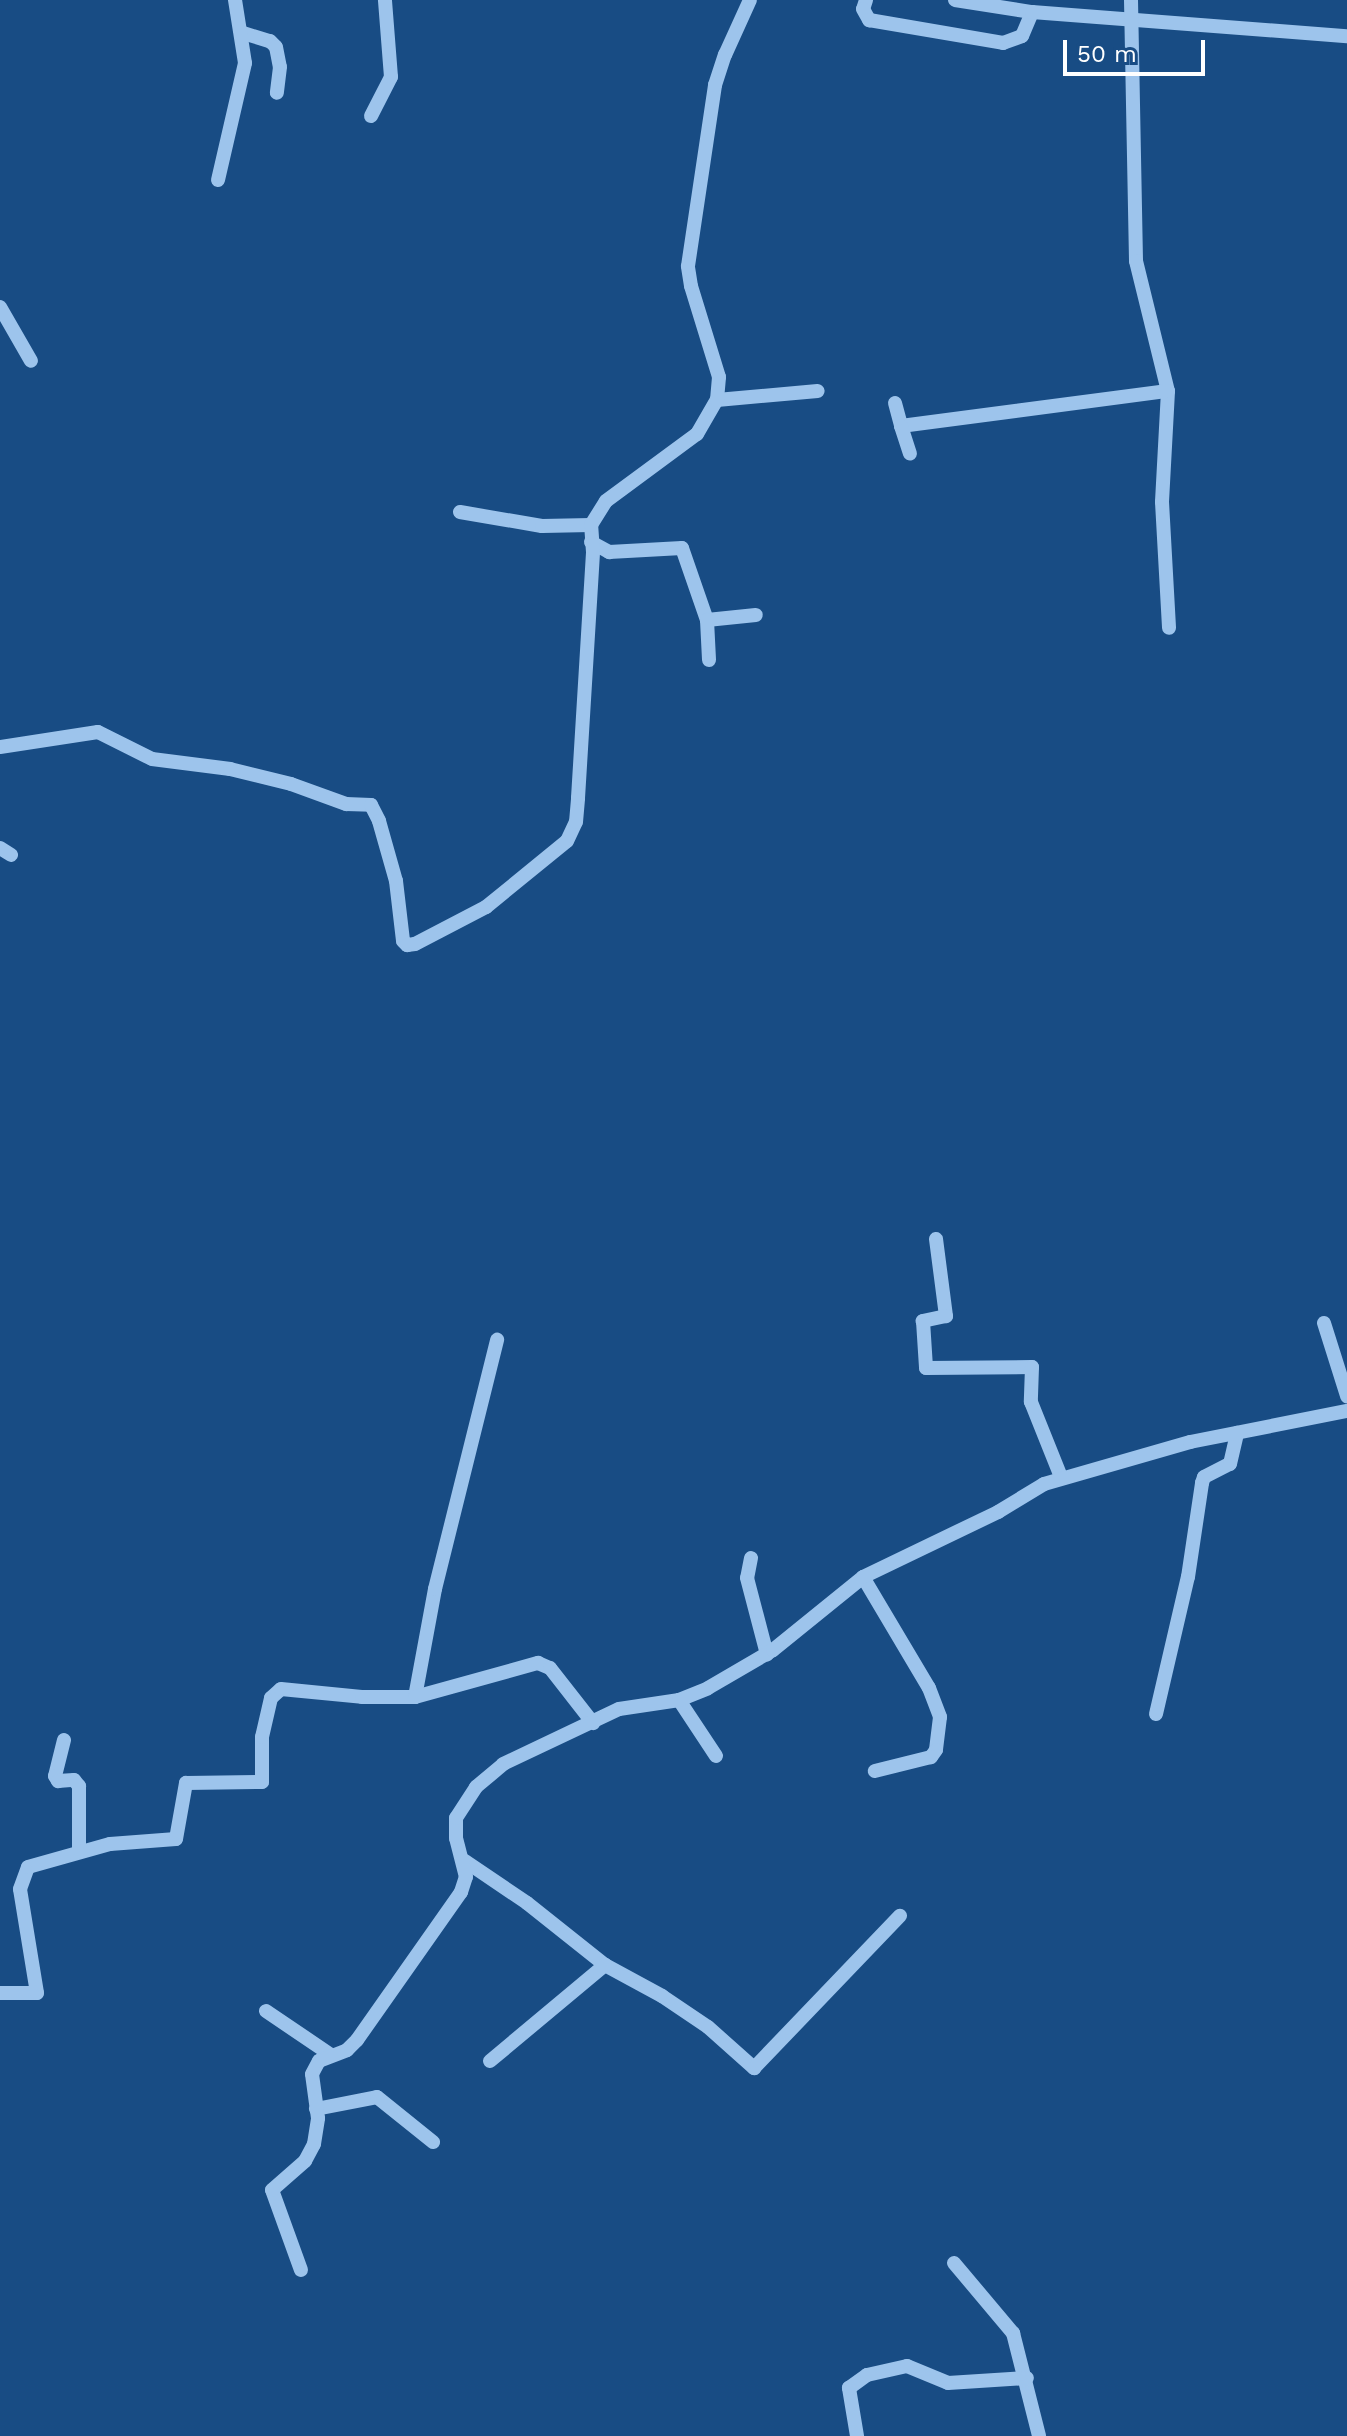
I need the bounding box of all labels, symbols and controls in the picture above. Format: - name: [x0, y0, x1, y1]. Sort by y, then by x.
- scale bar: [1067, 24, 1209, 74]
- text: 50 m: [1077, 40, 1137, 68]

